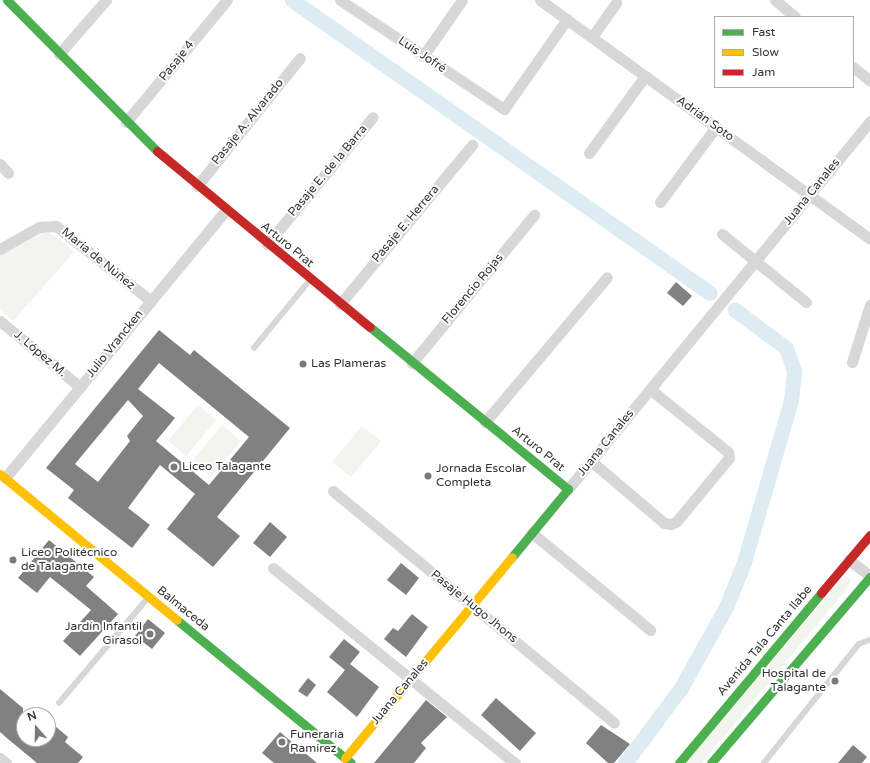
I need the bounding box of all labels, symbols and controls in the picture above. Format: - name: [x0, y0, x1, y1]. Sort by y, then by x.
- legend: [714, 16, 854, 88]
- text: Fast: [752, 25, 775, 39]
- street label: Luis Jofré: [395, 34, 449, 76]
- street label: Pasaje 4: [156, 38, 198, 84]
- text: Slow: [752, 45, 779, 59]
- text: Jam: [752, 65, 775, 79]
- street label: Pasaje A. Alvarado: [209, 76, 287, 168]
- street label: Adrián Soto: [673, 93, 737, 145]
- street label: Pasaje E. de la Barra: [285, 122, 371, 220]
- street label: Juana Canales: [781, 156, 843, 228]
- street label: Pasaje E. Herrera: [369, 182, 443, 266]
- street label: Arturo Prat: [258, 219, 316, 271]
- street label: María de Núñez: [58, 225, 138, 293]
- street label: Florencio Rojas: [439, 251, 507, 327]
- street label: Julio Vrancken: [83, 307, 147, 381]
- street label: J. López M.: [11, 328, 69, 380]
- place label: Las Plameras: [311, 357, 386, 371]
- marker: Las Plameras: [298, 359, 308, 369]
- street label: Juana Canales: [575, 407, 637, 479]
- street label: Arturo Prat: [509, 423, 567, 475]
- place label: Liceo Talagante: [182, 460, 271, 474]
- marker: Liceo Talagante: [169, 462, 179, 472]
- place label: Jornada Escolar Completa: [436, 462, 526, 490]
- marker: Jornada Escolar Completa: [423, 471, 433, 481]
- place label: Liceo Politécnico de Talagante: [21, 546, 117, 574]
- marker: Liceo Politécnico de Talagante: [8, 555, 18, 565]
- street label: Pasaje Hugo Jhons: [428, 568, 520, 646]
- street label: Balmaceda: [154, 583, 212, 635]
- street label: Avenida Tala Canta Ilabe: [715, 583, 815, 699]
- place label: Jardín Infantil Girasol: [65, 620, 142, 648]
- marker: Jardín Infantil Girasol: [145, 629, 155, 639]
- street label: Juana Canales: [368, 656, 432, 728]
- place label: Hospital de Talagante: [762, 667, 826, 695]
- marker: Hospital de Talagante: [829, 675, 841, 687]
- north arrow: [16, 707, 56, 747]
- text: N: [26, 709, 38, 724]
- place label: Funeraria Ramirez: [290, 728, 344, 756]
- marker: Funeraria Ramirez: [277, 737, 287, 747]

